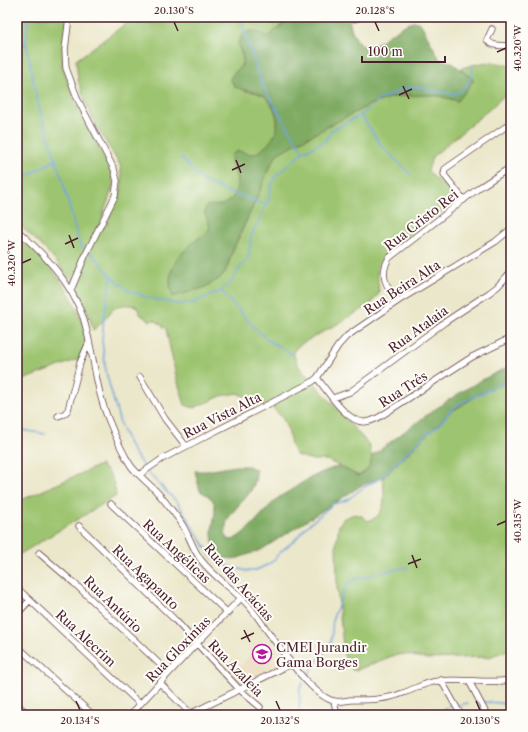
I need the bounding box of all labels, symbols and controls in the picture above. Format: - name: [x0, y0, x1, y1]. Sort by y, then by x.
- text: 20.130°S: [154, 4, 194, 17]
- text: 20.128°S: [355, 4, 395, 17]
- text: 40.320°W: [511, 24, 524, 71]
- scale bar: [362, 38, 445, 64]
- text: 100 m: [368, 44, 403, 59]
- street label: Rua Cristo Rei: [381, 186, 461, 254]
- text: 40.320°W: [5, 239, 18, 286]
- street label: Rua Beira Alta: [361, 256, 443, 318]
- street label: Rua Atalaia: [385, 302, 451, 356]
- street label: Rua Três: [376, 367, 431, 411]
- street label: Rua Vista Alta: [180, 388, 264, 441]
- text: 40.315°W: [511, 498, 524, 543]
- street label: Rua Angélicas: [140, 516, 214, 586]
- street label: Rua das Acácias: [201, 540, 277, 624]
- street label: Rua Agapanto: [110, 541, 183, 613]
- street label: Rua Antúrio: [81, 572, 145, 636]
- street label: Rua Alecrim: [53, 606, 119, 670]
- street label: Rua Gloxínias: [142, 612, 214, 685]
- street label: Rua Azaleia: [205, 636, 267, 700]
- place label: CMEI Jurandir Gama Borges: [276, 639, 367, 670]
- school or university icon: CMEI Jurandir Gama Borges: [251, 643, 273, 665]
- text: 20.134°S: [60, 714, 100, 727]
- text: 20.132°S: [260, 714, 300, 727]
- text: 20.130°S: [460, 714, 500, 727]

